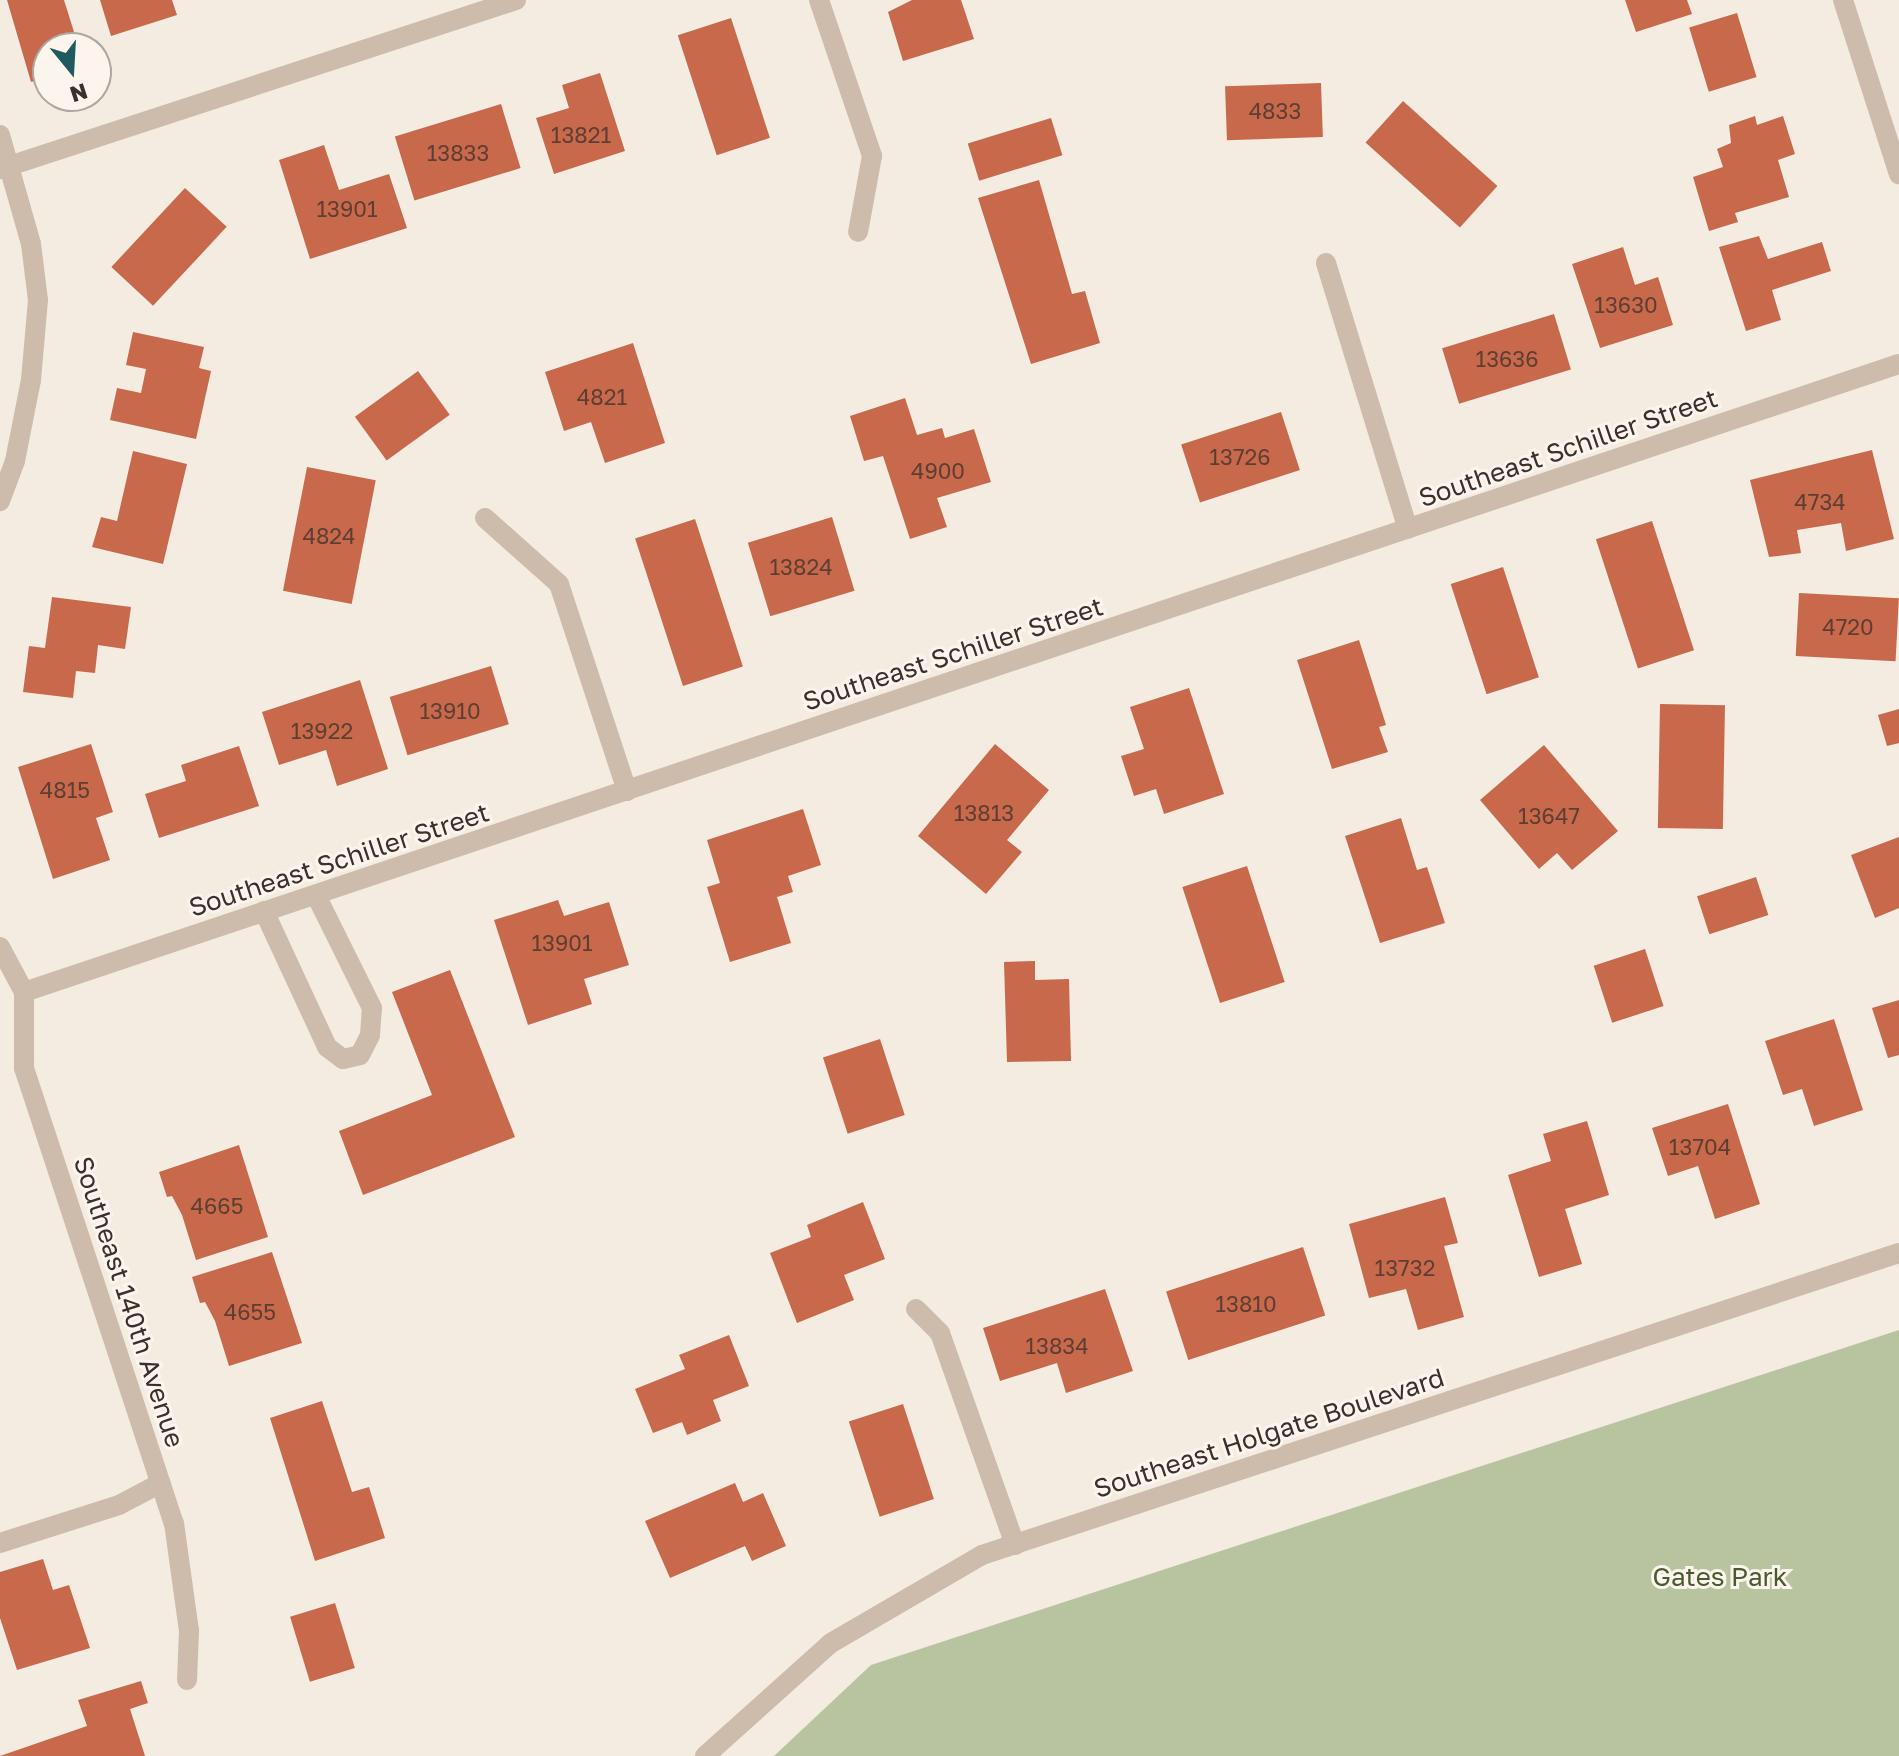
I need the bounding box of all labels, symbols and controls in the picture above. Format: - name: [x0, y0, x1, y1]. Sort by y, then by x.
- north arrow: [32, 32, 112, 112]
- text: N: [67, 78, 91, 109]
- house number: 4833: [1249, 98, 1301, 124]
- house number: 13821: [551, 122, 611, 148]
- house number: 13833: [427, 140, 489, 166]
- house number: 13901: [316, 196, 378, 222]
- house number: 13630: [1594, 292, 1658, 318]
- house number: 13636: [1475, 346, 1539, 372]
- street label: Southeast Schiller Street: [1415, 382, 1721, 514]
- house number: 4821: [577, 384, 627, 410]
- house number: 13726: [1209, 444, 1271, 470]
- house number: 4900: [911, 458, 965, 484]
- house number: 4734: [1794, 489, 1846, 515]
- house number: 4824: [302, 523, 356, 549]
- house number: 13824: [769, 554, 833, 580]
- street label: Southeast Schiller Street: [799, 591, 1107, 717]
- house number: 4720: [1822, 614, 1874, 640]
- house number: 13910: [419, 698, 481, 724]
- house number: 13922: [291, 718, 353, 744]
- house number: 4815: [40, 777, 90, 803]
- street label: Southeast Schiller Street: [185, 797, 493, 923]
- house number: 13813: [954, 800, 1014, 826]
- house number: 13647: [1518, 803, 1580, 829]
- house number: 13901: [531, 930, 593, 956]
- house number: 13704: [1669, 1134, 1731, 1160]
- street label: Southeast 140th Avenue: [67, 1153, 191, 1451]
- house number: 4665: [191, 1193, 243, 1219]
- house number: 13732: [1375, 1255, 1435, 1281]
- house number: 13810: [1215, 1291, 1277, 1317]
- house number: 4655: [224, 1299, 276, 1325]
- house number: 13834: [1025, 1333, 1089, 1359]
- street label: Southeast Holgate Boulevard: [1090, 1362, 1448, 1504]
- park label: Gates Park: [1653, 1561, 1787, 1593]

